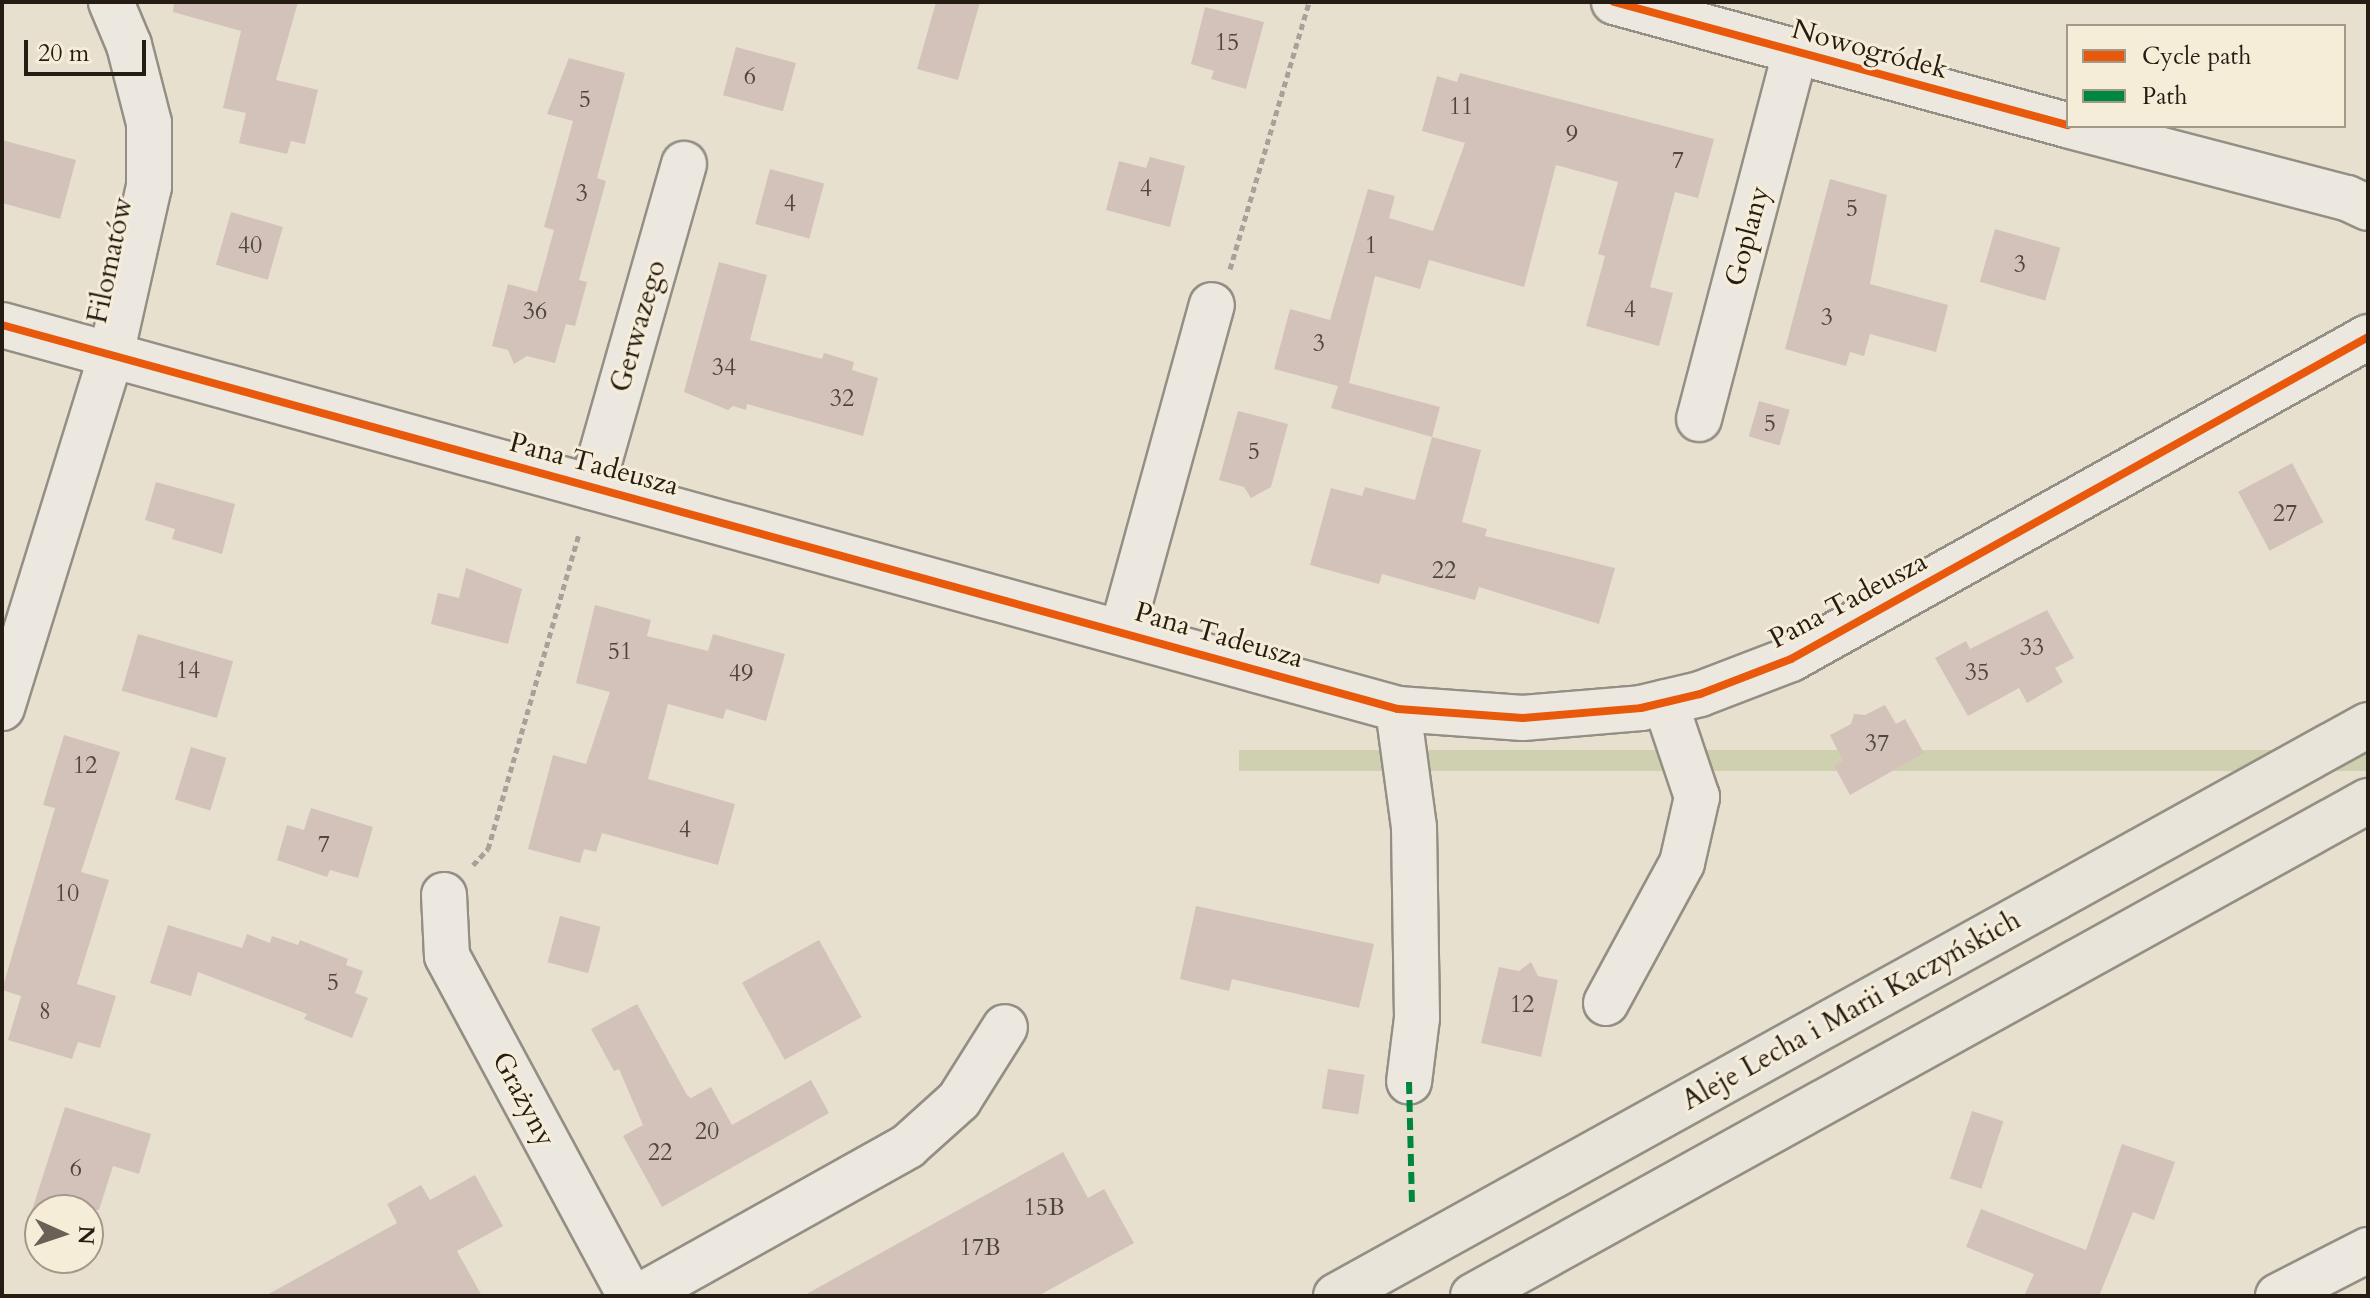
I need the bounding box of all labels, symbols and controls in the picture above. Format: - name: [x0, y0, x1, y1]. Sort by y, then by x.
- street label: Nowogródek: [1788, 12, 1952, 86]
- scale bar: [28, 24, 150, 74]
- legend: [2066, 24, 2346, 128]
- house number: 15: [1215, 29, 1239, 57]
- text: 20 m: [38, 37, 89, 70]
- text: Cycle path: [2142, 40, 2251, 73]
- house number: 6: [744, 63, 756, 91]
- text: Path: [2142, 80, 2187, 113]
- house number: 5: [579, 86, 591, 114]
- house number: 11: [1449, 93, 1473, 121]
- house number: 9: [1566, 121, 1578, 149]
- house number: 7: [1672, 147, 1684, 175]
- house number: 4: [1140, 175, 1152, 203]
- house number: 3: [576, 180, 588, 208]
- street label: Goplany: [1718, 182, 1776, 290]
- house number: 4: [784, 190, 796, 218]
- street label: Filomatów: [80, 194, 140, 326]
- house number: 5: [1846, 195, 1858, 223]
- house number: 40: [238, 232, 262, 260]
- house number: 1: [1365, 232, 1377, 260]
- house number: 3: [2014, 251, 2026, 279]
- street label: Gerwazego: [603, 256, 673, 396]
- house number: 4: [1624, 296, 1636, 324]
- house number: 36: [523, 298, 547, 326]
- house number: 3: [1821, 304, 1833, 332]
- house number: 3: [1313, 330, 1325, 358]
- house number: 34: [712, 354, 736, 382]
- house number: 32: [830, 385, 854, 413]
- house number: 5: [1764, 410, 1776, 438]
- street label: Pana Tadeusza: [506, 425, 682, 503]
- house number: 5: [1248, 438, 1260, 466]
- house number: 27: [2273, 500, 2297, 528]
- street label: Pana Tadeusza: [1763, 544, 1933, 656]
- house number: 22: [1432, 557, 1456, 585]
- street label: Pana Tadeusza: [1131, 595, 1307, 675]
- house number: 33: [2020, 634, 2044, 662]
- house number: 51: [608, 638, 632, 666]
- house number: 14: [176, 657, 200, 685]
- house number: 35: [1965, 659, 1989, 687]
- house number: 49: [729, 660, 753, 688]
- house number: 37: [1865, 730, 1889, 758]
- house number: 12: [73, 752, 97, 780]
- house number: 4: [679, 816, 691, 844]
- house number: 7: [318, 831, 330, 859]
- house number: 10: [55, 880, 79, 908]
- street label: Aleje Lecha i Marii Kaczyńskich: [1676, 903, 2026, 1117]
- house number: 5: [327, 969, 339, 997]
- house number: 12: [1510, 991, 1534, 1019]
- house number: 8: [39, 998, 51, 1026]
- street label: Grażyny: [485, 1046, 563, 1152]
- house number: 20: [695, 1118, 719, 1146]
- house number: 22: [648, 1139, 672, 1167]
- house number: 6: [70, 1155, 82, 1183]
- north arrow: [24, 1194, 104, 1274]
- house number: 15B: [1024, 1194, 1064, 1222]
- text: N: [70, 1225, 101, 1245]
- house number: 17B: [960, 1234, 1000, 1262]

